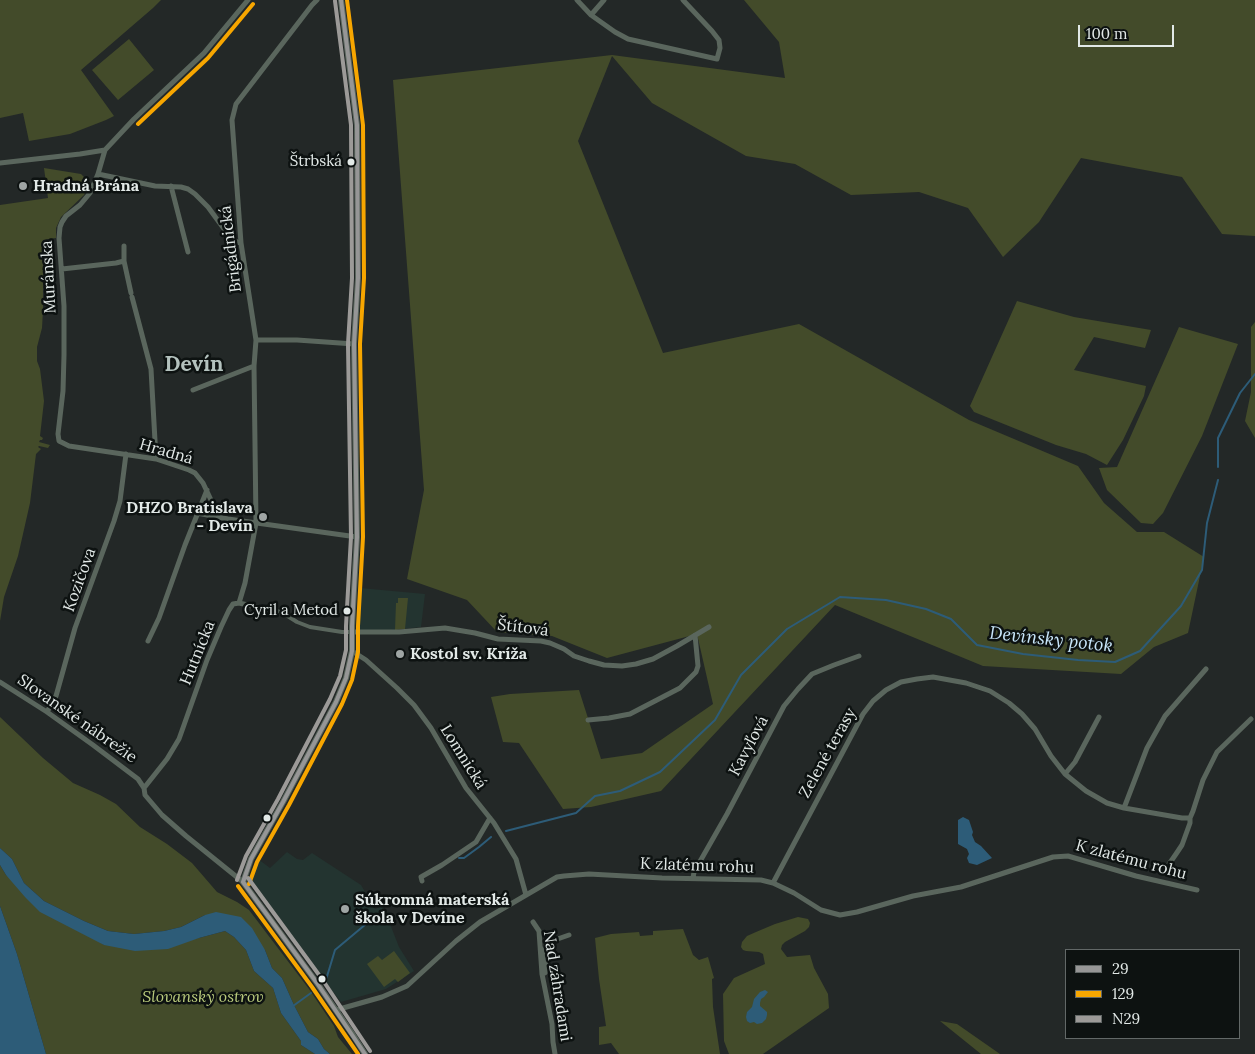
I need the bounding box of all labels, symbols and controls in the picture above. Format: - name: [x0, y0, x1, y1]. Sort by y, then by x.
- scale bar: [1080, 15, 1176, 47]
- text: 100 m: [1086, 24, 1127, 43]
- place label: Štrbská: [290, 153, 342, 171]
- marker: Štrbská: [346, 157, 356, 167]
- place label: Hradná Brána: [33, 176, 139, 196]
- marker: Hradná Brána: [17, 180, 29, 192]
- street label: Brigádnická: [216, 204, 246, 294]
- street label: Muránska: [37, 240, 61, 314]
- district label: Devín: [165, 352, 223, 378]
- street label: Hradná: [137, 435, 195, 469]
- place label: DHZO Bratislava - Devín: [126, 498, 253, 536]
- marker: DHZO Bratislava - Devín: [257, 511, 269, 523]
- street label: Kozičova: [60, 545, 100, 615]
- place label: Cyril a Metod: [244, 602, 338, 620]
- marker: Cyril a Metod: [342, 606, 352, 616]
- street label: Štítová: [496, 615, 550, 641]
- street label: Hutnícka: [176, 618, 220, 688]
- water label: Devínsky potok: [988, 623, 1114, 657]
- place label: Kostol sv. Kríža: [410, 644, 527, 664]
- marker: Kostol sv. Kríža: [394, 648, 406, 660]
- street label: Slovanské nábrežie: [14, 671, 140, 767]
- street label: Zelené terasy: [795, 705, 861, 801]
- street label: Kavyľová: [725, 713, 773, 779]
- street label: Lomnická: [436, 721, 490, 793]
- unlabelled marker: [262, 813, 272, 823]
- street label: K zlatému rohu: [1073, 836, 1189, 884]
- street label: K zlatému rohu: [640, 854, 754, 878]
- place label: Súkromná materská škola v Devíne: [355, 890, 509, 928]
- marker: Súkromná materská škola v Devíne: [339, 903, 351, 915]
- street label: Nad záhradami: [539, 929, 575, 1043]
- legend: [1065, 949, 1240, 1039]
- text: 29: [1112, 959, 1129, 978]
- unlabelled marker: [317, 974, 327, 984]
- text: 129: [1112, 984, 1134, 1003]
- park label: Slovanský ostrov: [142, 987, 264, 1007]
- text: N29: [1112, 1009, 1140, 1028]

